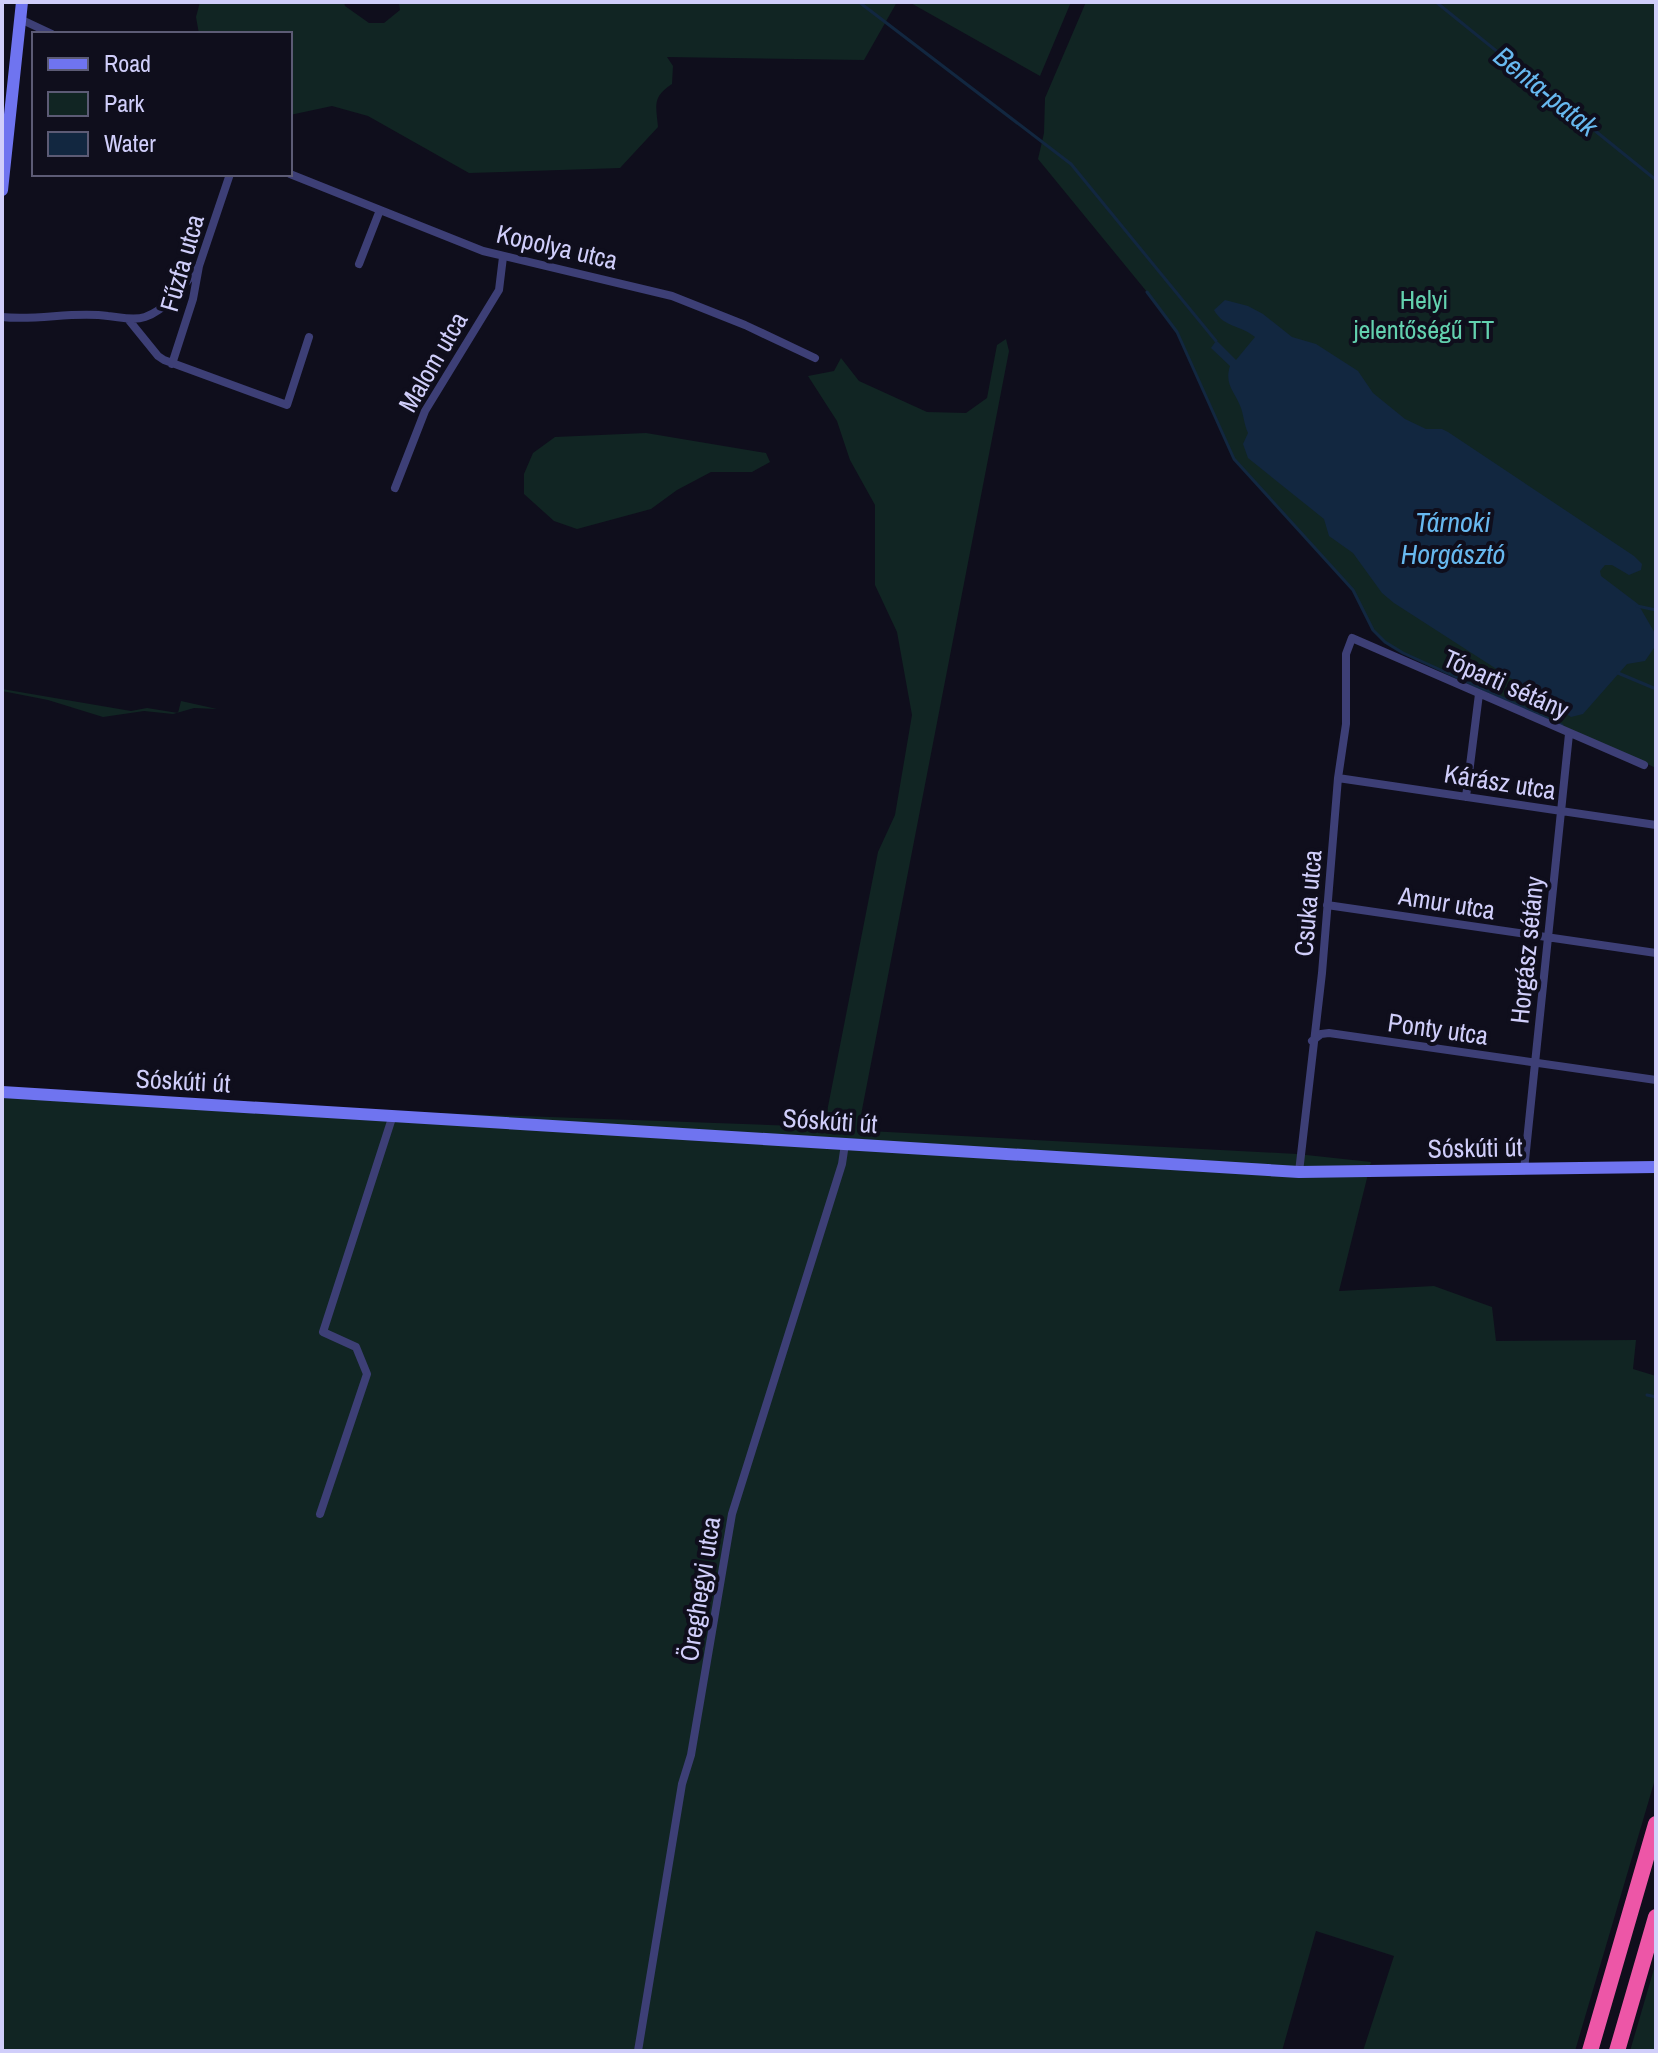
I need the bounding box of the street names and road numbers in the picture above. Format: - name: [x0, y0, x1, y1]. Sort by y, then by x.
- street label: Fűzfa utca: [151, 210, 212, 316]
- street label: Kopolya utca: [493, 216, 621, 277]
- street label: Malom utca: [390, 305, 475, 418]
- street label: Tóparti sétány: [1438, 640, 1575, 727]
- street label: Kárász utca: [1442, 755, 1559, 808]
- street label: Csuka utca: [1285, 848, 1330, 958]
- street label: Horgász sétány: [1501, 874, 1552, 1025]
- street label: Amur utca: [1395, 877, 1498, 927]
- street label: Ponty utca: [1386, 1004, 1491, 1053]
- street label: Sóskúti út: [135, 1061, 231, 1100]
- street label: Sóskúti út: [782, 1100, 879, 1141]
- street label: Sóskúti út: [1427, 1129, 1523, 1166]
- street label: Öreghegyi utca: [671, 1514, 728, 1664]

